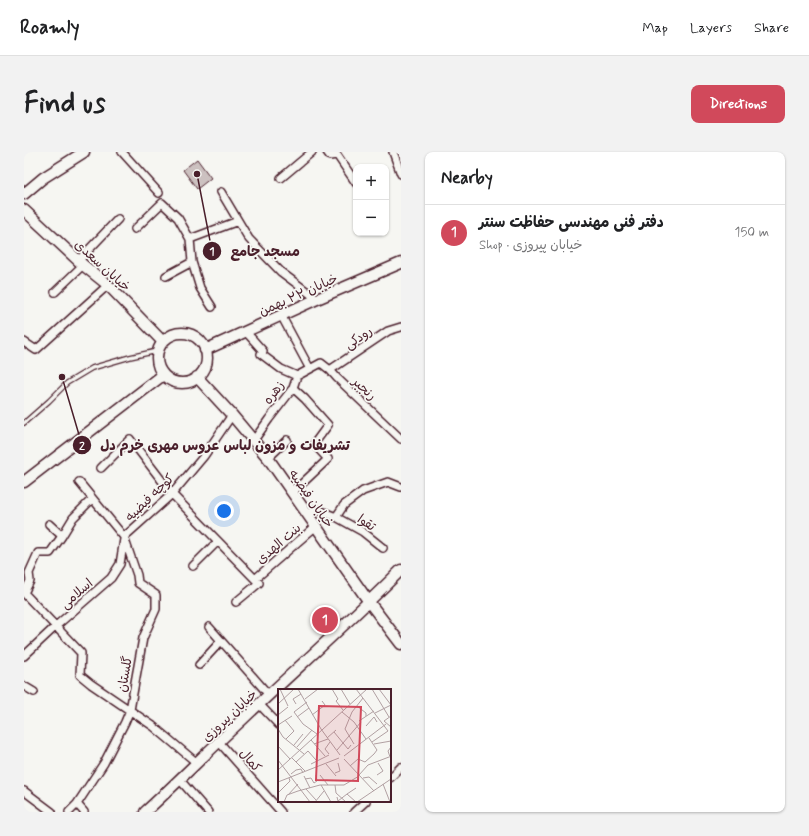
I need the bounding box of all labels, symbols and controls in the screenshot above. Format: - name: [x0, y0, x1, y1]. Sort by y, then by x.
- text: Roamly: [20, 15, 79, 40]
- text: Map: [642, 19, 668, 37]
- text: Layers: [690, 19, 732, 37]
- text: Share: [754, 19, 789, 37]
- button: Directions: [691, 85, 785, 123]
- text: Find us: [24, 86, 105, 123]
- map controls: [353, 164, 389, 236]
- button: +: [353, 164, 389, 200]
- text: Nearby: [441, 167, 493, 189]
- button: −: [353, 200, 389, 236]
- text: دفتر فنی مهندسی حفاظت سنتر: [479, 213, 664, 233]
- text: 1: [451, 224, 457, 241]
- text: 150 m: [735, 224, 769, 241]
- street label: خیابان سعدی: [70, 237, 134, 296]
- text: Shop · خیابان پیروزی: [479, 237, 582, 254]
- callout: مسجد جامع: [202, 238, 308, 264]
- text: مسجد جامع: [230, 243, 300, 261]
- text: 1: [209, 244, 215, 260]
- street label: خیابان ۲۲ بهمن: [256, 270, 341, 320]
- street label: رودکی: [342, 323, 376, 354]
- street label: رنجبر: [347, 373, 380, 405]
- street label: زهره: [260, 378, 289, 408]
- callout: تشریفات و مزون لباس عروس مهری خرم دل: [72, 432, 358, 458]
- text: تشریفات و مزون لباس عروس مهری خرم دل: [100, 437, 351, 456]
- text: 2: [79, 439, 85, 455]
- street label: خیابان فیضیه: [285, 466, 337, 531]
- street label: کوچه فیضیه: [122, 470, 178, 526]
- your location: [214, 501, 234, 521]
- street label: تقوا: [354, 511, 379, 536]
- street label: بنت الهدی: [253, 520, 305, 568]
- street label: اسلامی: [57, 575, 97, 613]
- pin: 1: [312, 605, 338, 635]
- street label: گلستان: [114, 654, 137, 694]
- street label: خیابان پیروزی: [199, 686, 261, 746]
- inset map: [278, 689, 391, 802]
- street label: کمال: [235, 746, 265, 777]

